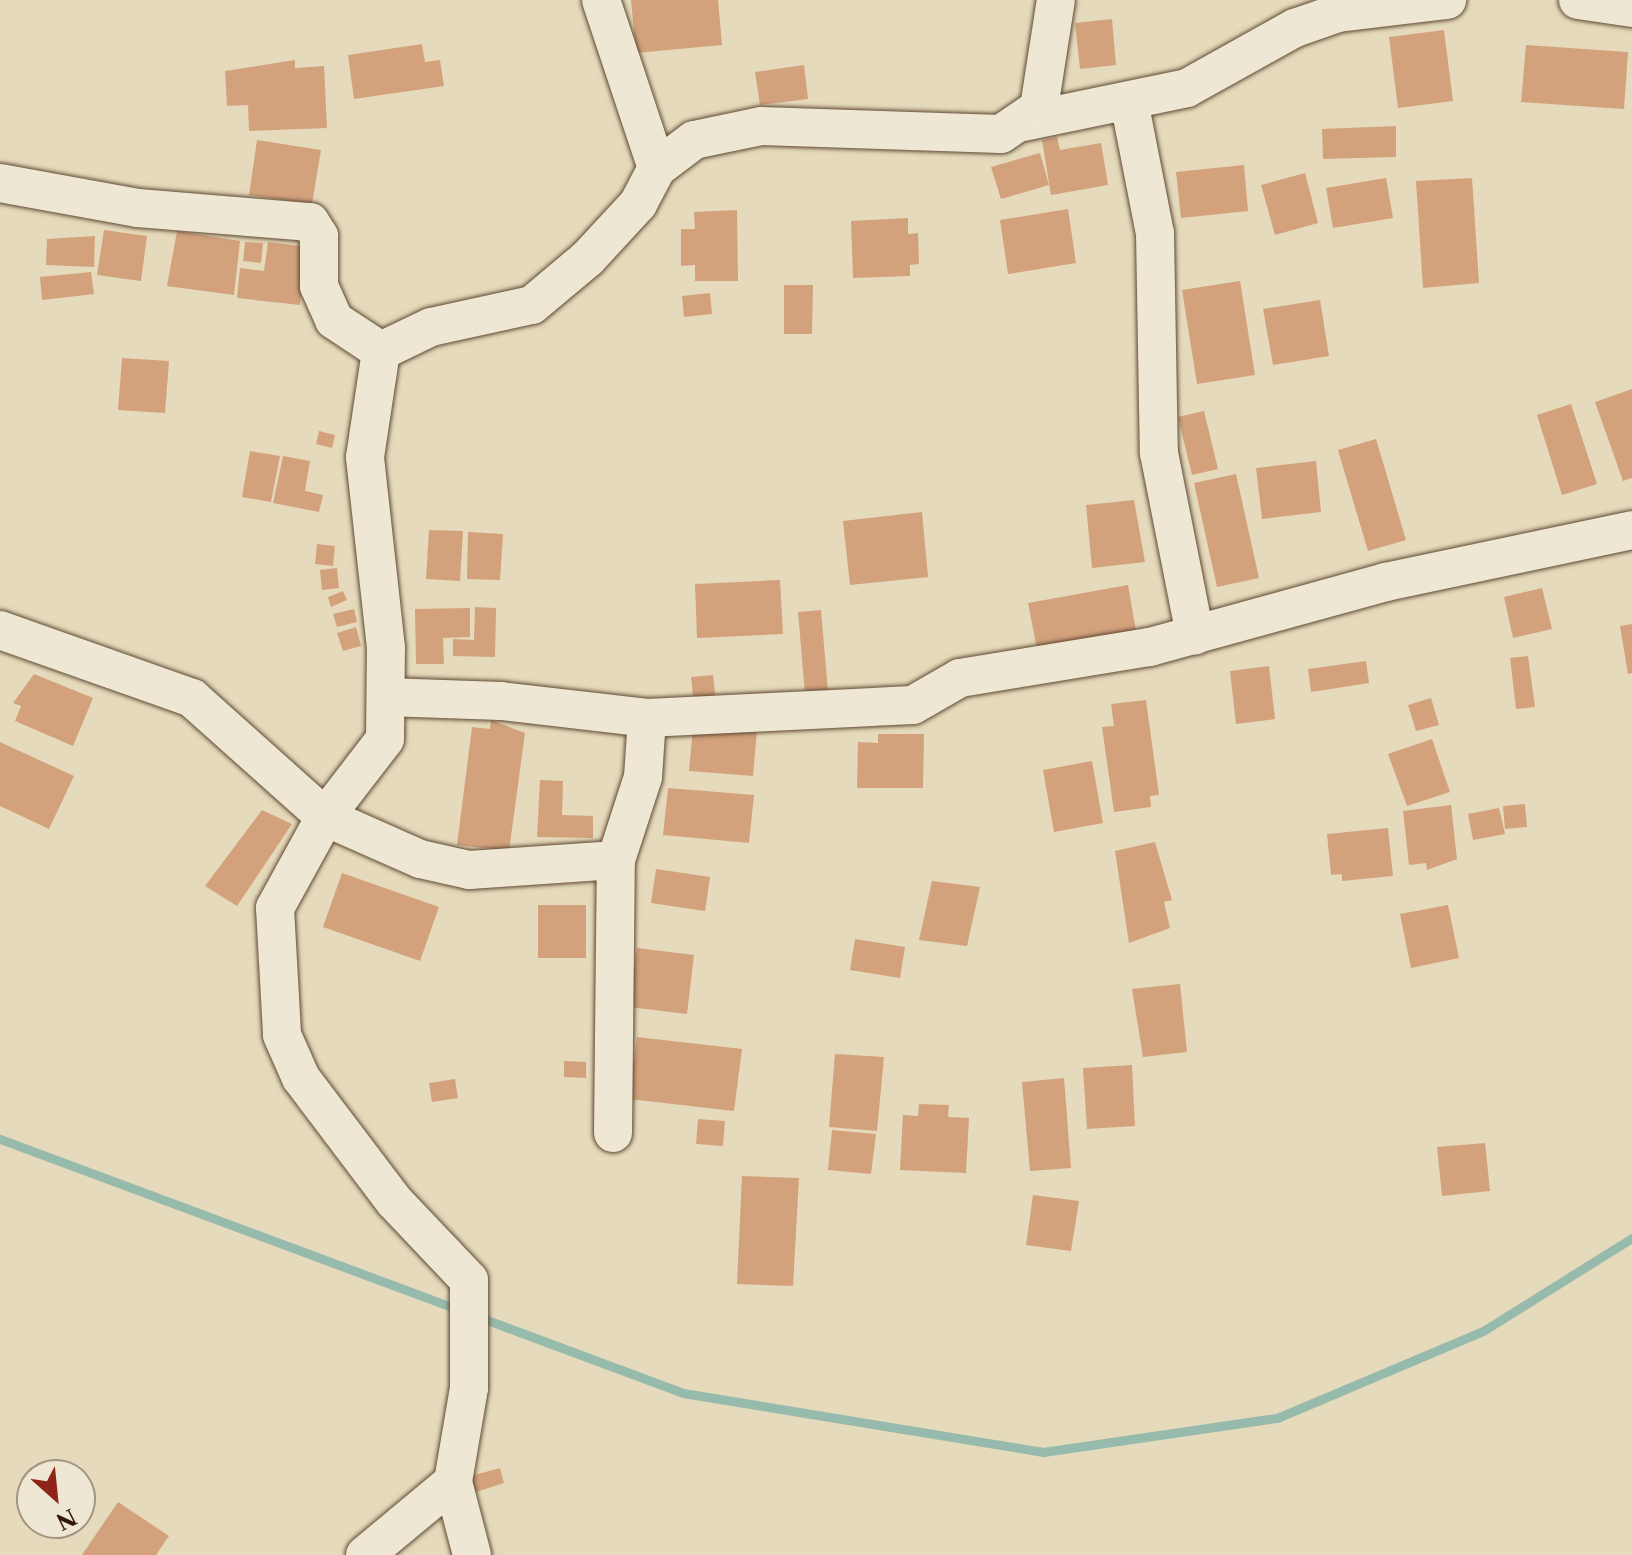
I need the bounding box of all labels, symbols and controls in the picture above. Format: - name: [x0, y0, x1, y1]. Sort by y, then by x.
- north arrow: [16, 1459, 96, 1539]
- text: N: [52, 1503, 81, 1535]

